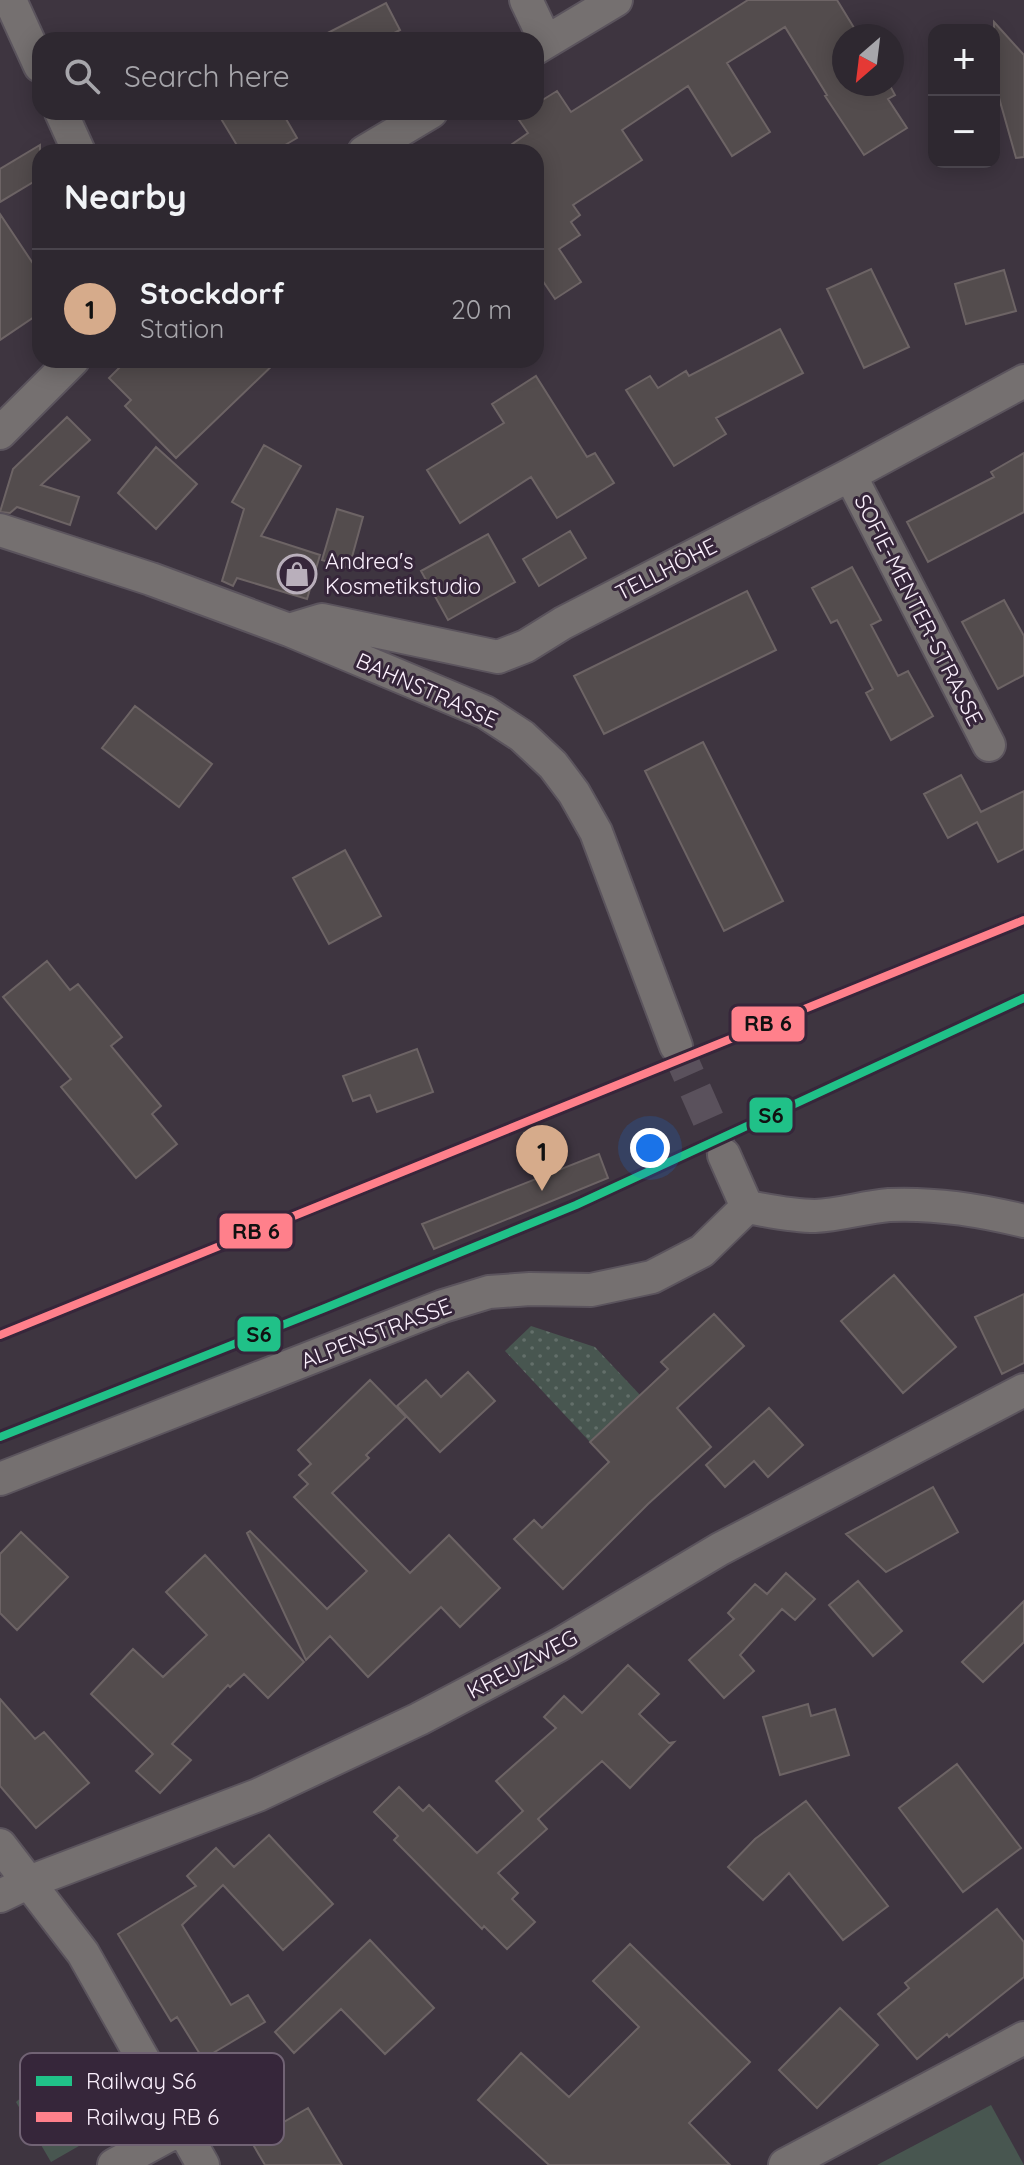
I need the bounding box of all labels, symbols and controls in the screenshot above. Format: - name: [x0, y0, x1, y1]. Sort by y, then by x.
- north arrow: [832, 24, 904, 96]
- map controls: [928, 24, 1000, 168]
- button: +: [928, 24, 1000, 96]
- search box: [32, 32, 544, 120]
- icon: search: [60, 54, 104, 98]
- text: Search here: [124, 57, 290, 95]
- button: −: [928, 96, 1000, 168]
- text: Nearby: [64, 175, 187, 218]
- text: Stockdorf: [140, 274, 284, 312]
- text: 1: [85, 293, 95, 326]
- text: 20 m: [451, 293, 512, 326]
- text: Station: [140, 312, 224, 345]
- street label: SOFIE-MENTER-STRASSE: [848, 490, 990, 730]
- street label: TELLHÖHE: [611, 532, 721, 606]
- place label: Andrea's Kosmetikstudio: [325, 547, 481, 600]
- shop icon: Andrea's Kosmetikstudio: [276, 553, 318, 595]
- street label: BAHNSTRASSE: [352, 646, 502, 734]
- line badge: RB 6: [730, 1005, 806, 1043]
- text: RB 6: [744, 1009, 792, 1037]
- line badge: S6: [748, 1096, 794, 1134]
- text: S6: [758, 1101, 784, 1129]
- pin: 1: [516, 1125, 568, 1191]
- your location: [630, 1128, 670, 1168]
- line badge: RB 6: [218, 1212, 294, 1250]
- text: RB 6: [232, 1217, 280, 1245]
- street label: ALPENSTRASSE: [297, 1291, 455, 1375]
- line badge: S6: [236, 1315, 282, 1353]
- text: S6: [246, 1320, 272, 1348]
- street label: KREUZWEG: [462, 1623, 582, 1705]
- legend: [20, 2053, 284, 2145]
- text: Railway S6: [86, 2067, 196, 2095]
- text: Railway RB 6: [86, 2103, 219, 2131]

